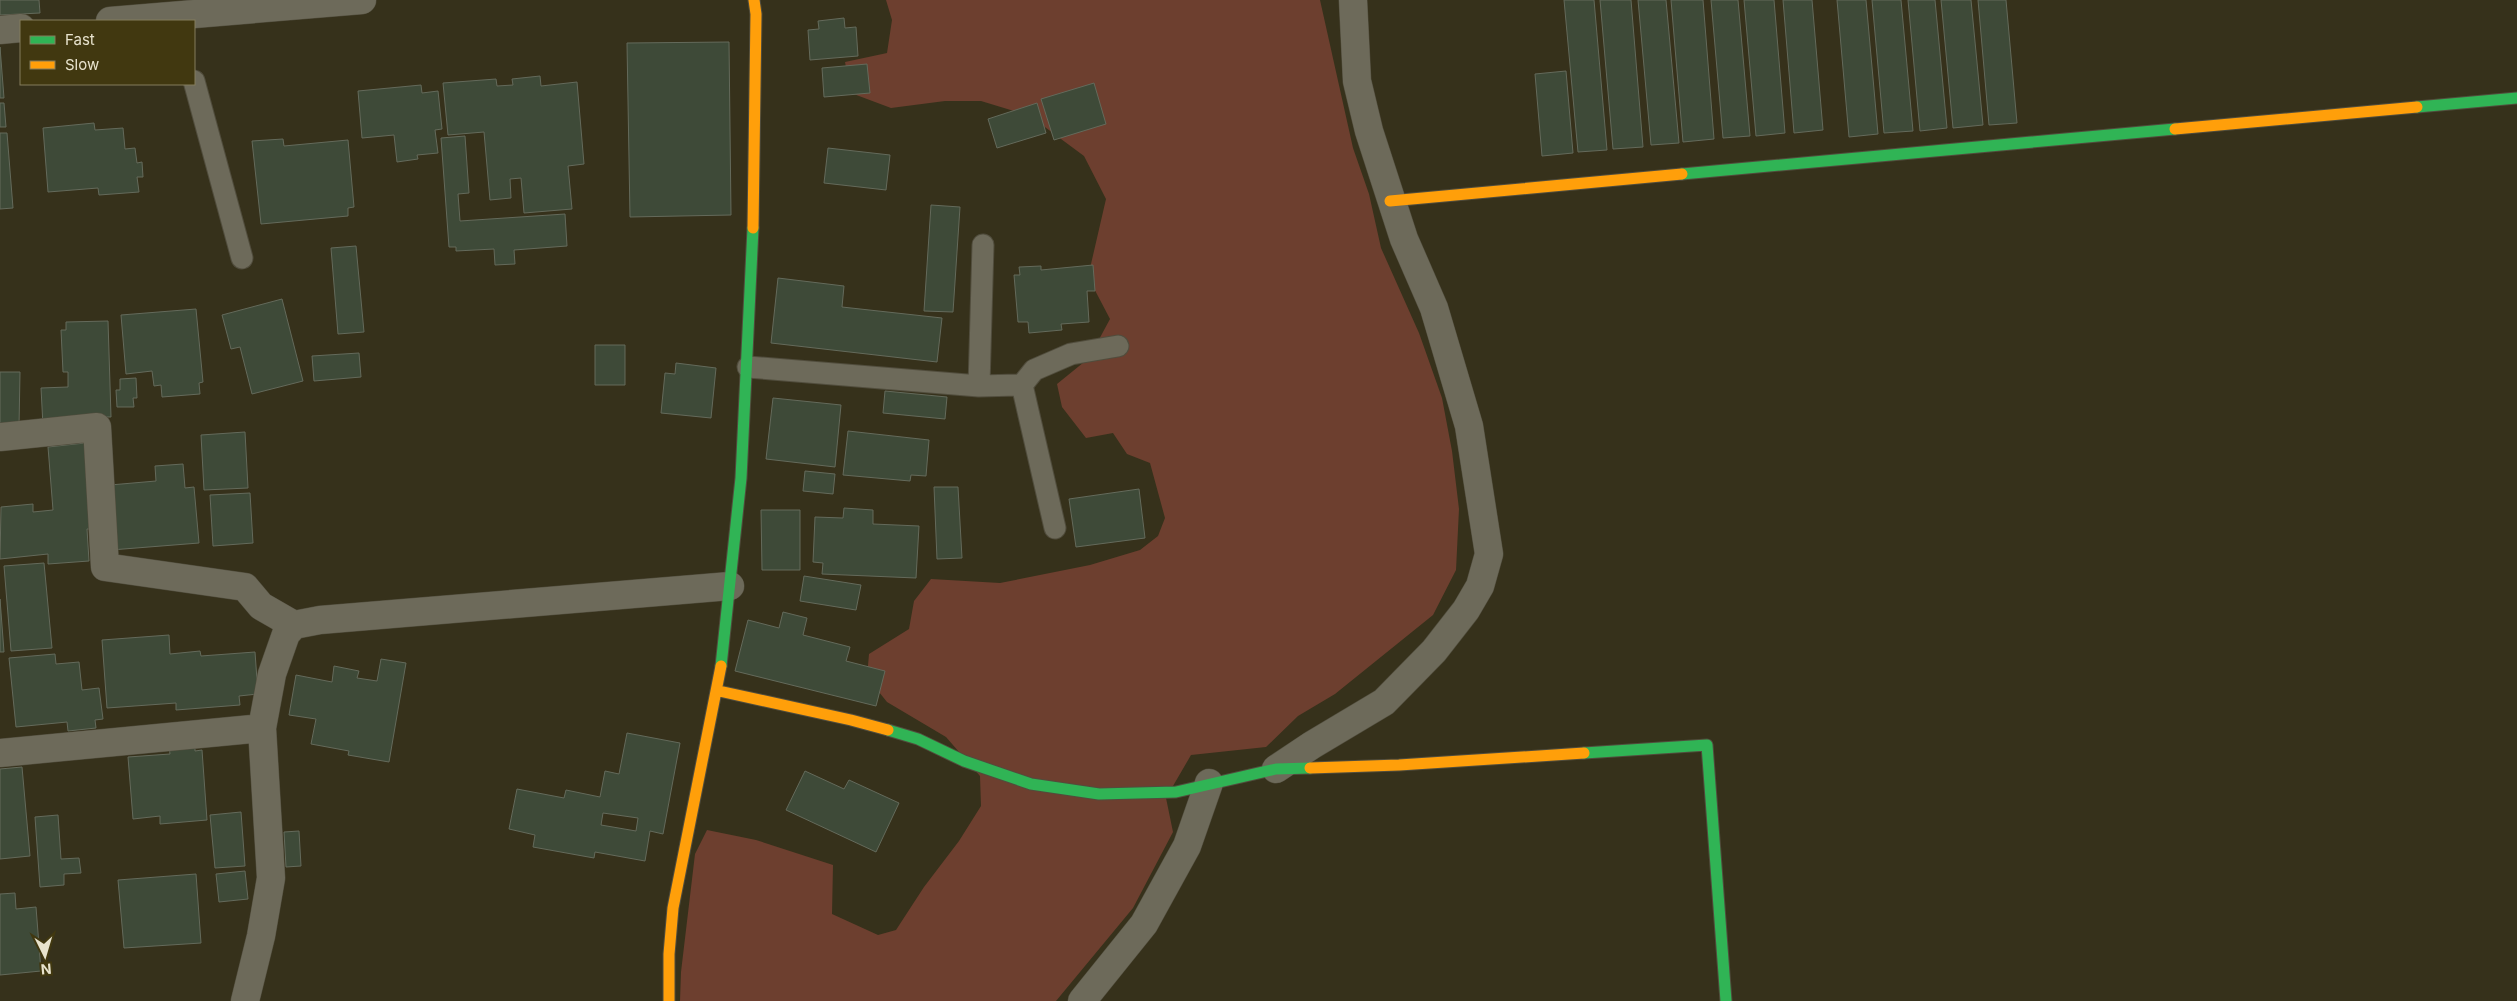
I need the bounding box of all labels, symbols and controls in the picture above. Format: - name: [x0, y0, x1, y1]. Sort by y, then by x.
- legend: [20, 20, 195, 85]
- text: Fast: [65, 30, 95, 49]
- text: Slow: [65, 55, 99, 74]
- north arrow: [20, 931, 70, 981]
- text: N: [40, 961, 52, 978]

